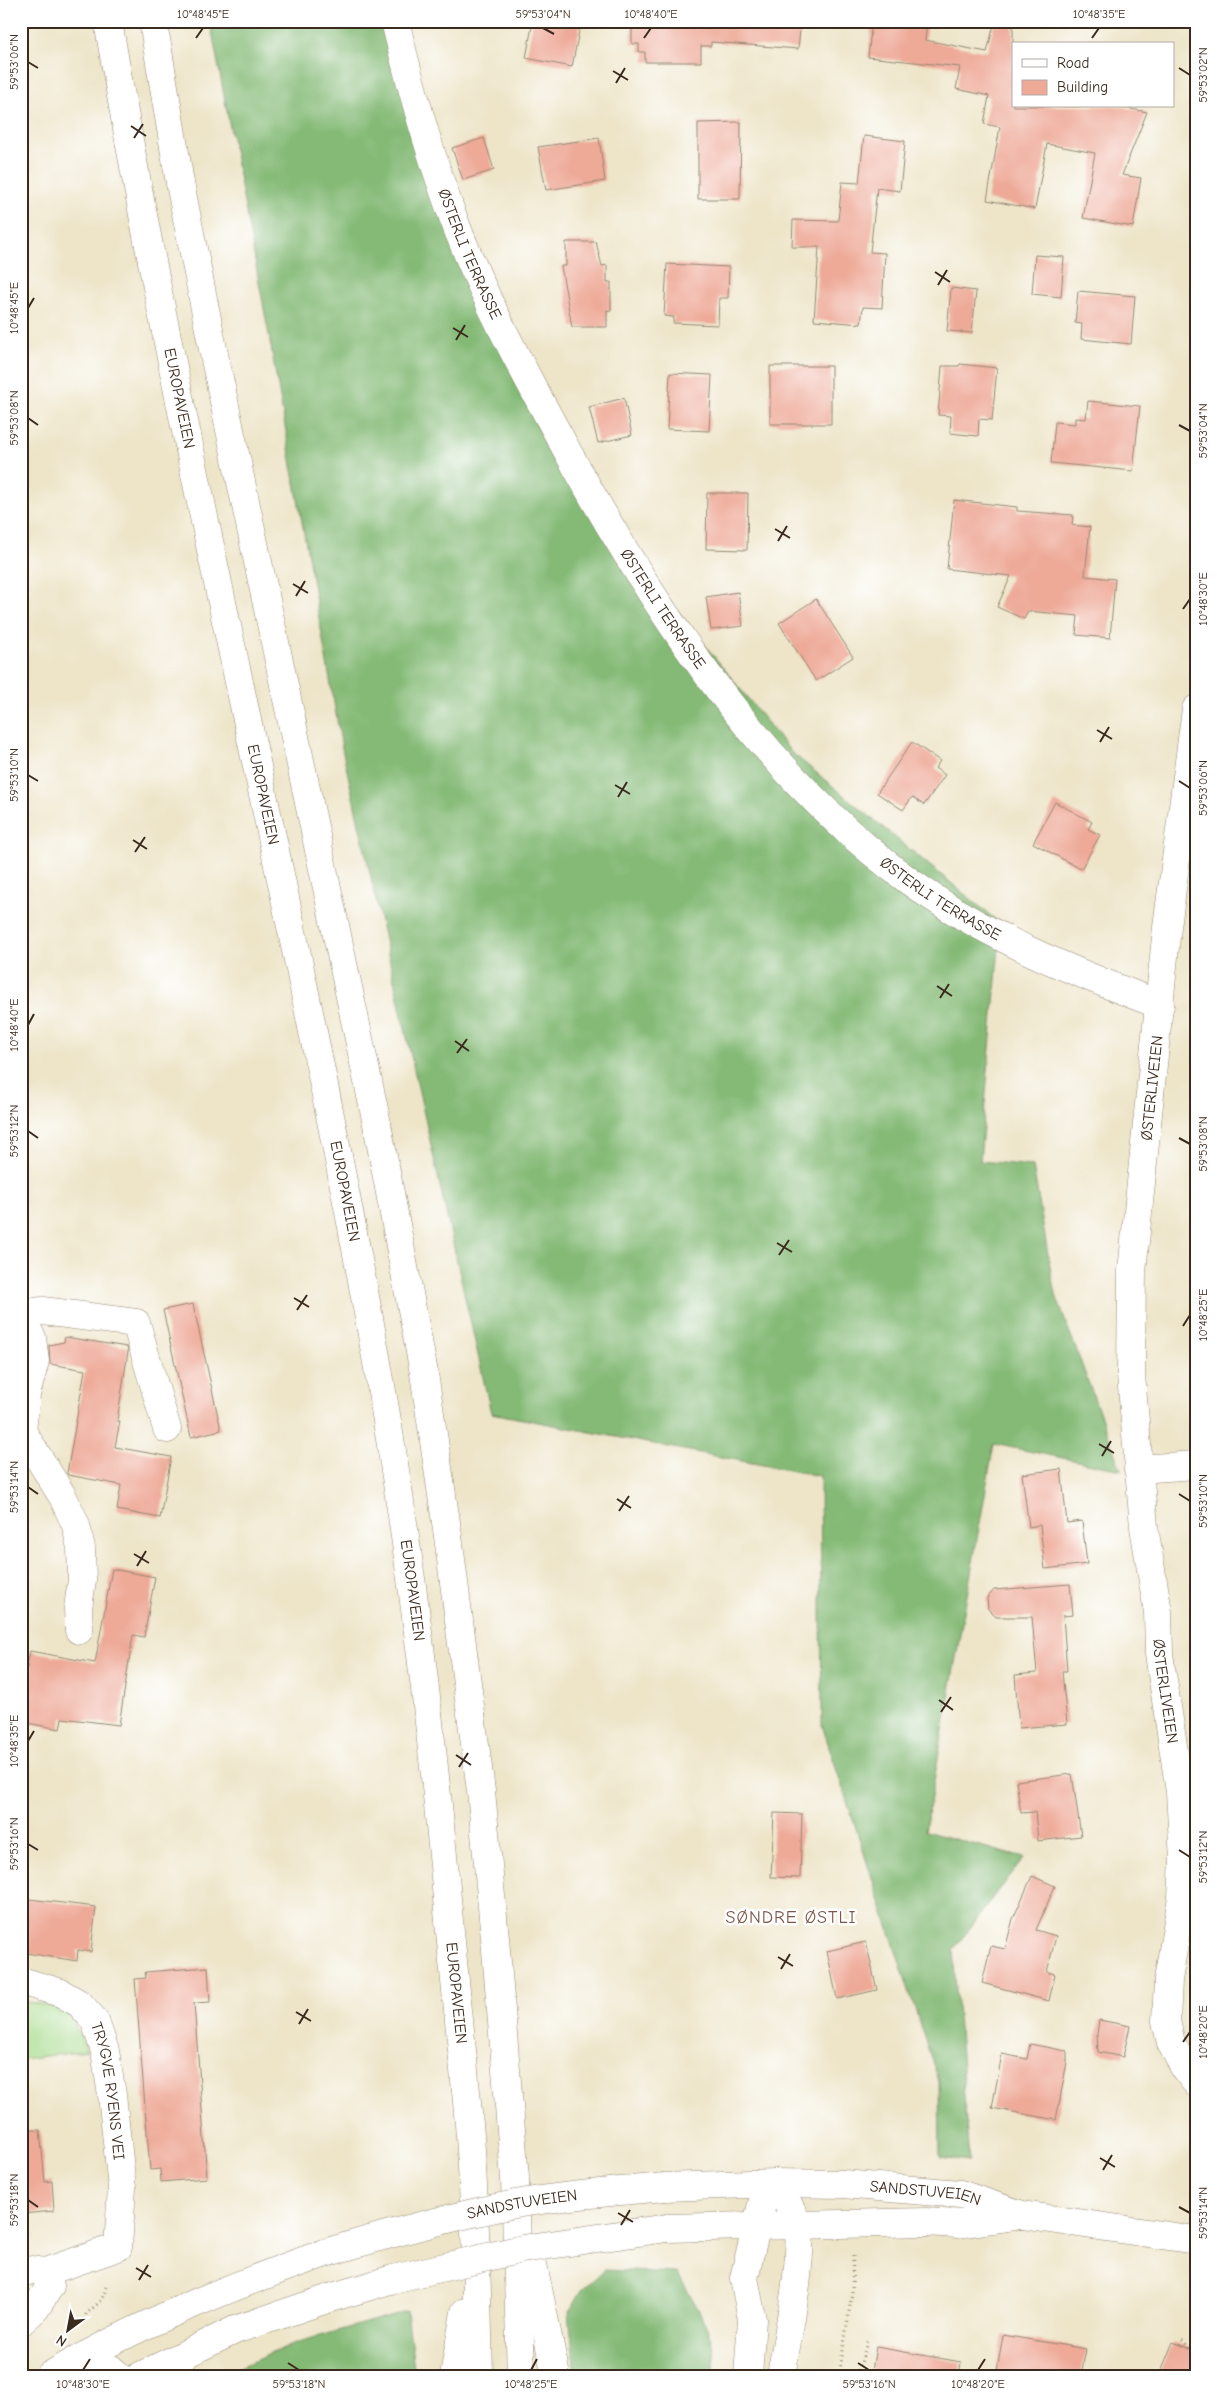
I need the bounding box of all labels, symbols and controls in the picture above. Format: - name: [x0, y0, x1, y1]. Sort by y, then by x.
- text: 10°48'45"E: [177, 7, 229, 21]
- text: 59°53'04"N: [515, 7, 571, 21]
- text: 10°48'40"E: [624, 7, 678, 21]
- text: 10°48'35"E: [1073, 7, 1125, 21]
- text: 59°53'06"N: [7, 34, 21, 90]
- legend: [1012, 42, 1174, 108]
- text: 59°53'02"N: [1196, 47, 1210, 103]
- text: Road: [1057, 54, 1089, 72]
- text: Building: [1057, 78, 1108, 96]
- street label: ØSTERLI TERRASSE: [435, 186, 505, 323]
- text: 10°48'45"E: [7, 282, 21, 334]
- street label: EUROPAVEIEN: [160, 346, 198, 450]
- text: 59°53'08"N: [7, 390, 21, 446]
- text: 59°53'04"N: [1196, 403, 1210, 459]
- street label: ØSTERLI TERRASSE: [617, 546, 709, 673]
- text: 10°48'30"E: [1196, 572, 1210, 626]
- street label: EUROPAVEIEN: [244, 743, 283, 846]
- text: 59°53'10"N: [7, 748, 21, 802]
- text: 59°53'06"N: [1196, 760, 1210, 816]
- street label: ØSTERLI TERRASSE: [877, 853, 1004, 944]
- text: 10°48'40"E: [7, 998, 21, 1052]
- street label: ØSTERLIVEIEN: [1138, 1035, 1166, 1141]
- text: 59°53'12"N: [7, 1105, 21, 1158]
- text: 59°53'08"N: [1196, 1116, 1210, 1172]
- street label: EUROPAVEIEN: [326, 1139, 363, 1243]
- text: 10°48'25"E: [1196, 1289, 1210, 1341]
- text: 59°53'14"N: [7, 1461, 21, 1513]
- text: 59°53'10"N: [1196, 1474, 1210, 1528]
- street label: EUROPAVEIEN: [397, 1539, 428, 1642]
- street label: ØSTERLIVEIEN: [1150, 1639, 1181, 1745]
- text: 10°48'35"E: [7, 1715, 21, 1767]
- text: 59°53'16"N: [7, 1817, 21, 1871]
- text: 59°53'12"N: [1196, 1831, 1210, 1884]
- district label: SØNDRE ØSTLI: [726, 1907, 856, 1928]
- street label: EUROPAVEIEN: [442, 1941, 470, 2045]
- text: 10°48'20"E: [1196, 2005, 1210, 2059]
- street label: TRYGVE RYENS VEI: [87, 2020, 128, 2161]
- text: 59°53'18"N: [7, 2174, 21, 2226]
- street label: SANDSTUVEIEN: [869, 2177, 983, 2209]
- street label: SANDSTUVEIEN: [465, 2186, 578, 2223]
- text: 59°53'14"N: [1196, 2187, 1210, 2239]
- north arrow: [42, 2304, 92, 2354]
- text: N: [53, 2331, 70, 2350]
- text: 10°48'30"E: [56, 2377, 110, 2391]
- text: 59°53'18"N: [273, 2377, 325, 2391]
- text: 10°48'25"E: [505, 2377, 557, 2391]
- text: 59°53'16"N: [842, 2377, 896, 2391]
- text: 10°48'20"E: [951, 2377, 1005, 2391]

